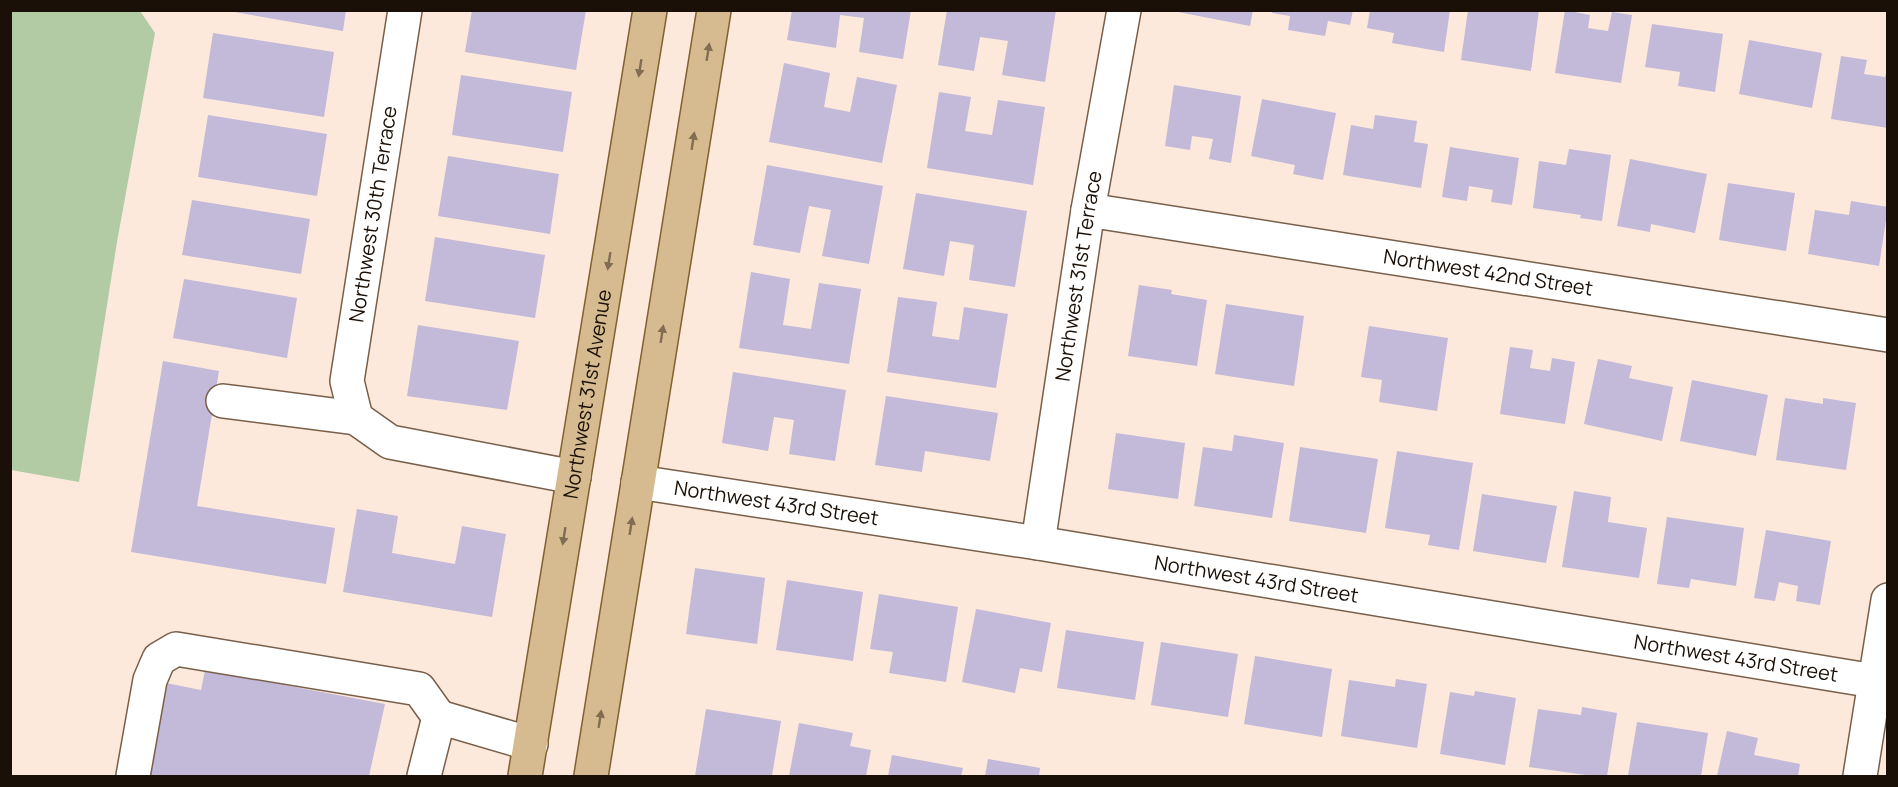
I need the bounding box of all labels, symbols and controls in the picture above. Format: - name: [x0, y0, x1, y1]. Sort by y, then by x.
- one-way arrow: [703, 43, 712, 62]
- one-way arrow: [635, 59, 644, 78]
- street label: Northwest 30th Terrace: [342, 104, 403, 324]
- one-way arrow: [689, 132, 698, 151]
- street label: Northwest 31st Terrace: [1048, 168, 1108, 383]
- street label: Northwest 42nd Street: [1382, 242, 1595, 302]
- one-way arrow: [604, 251, 613, 270]
- street label: Northwest 31st Avenue: [556, 287, 617, 501]
- one-way arrow: [658, 324, 667, 343]
- street label: Northwest 43rd Street: [672, 474, 881, 532]
- one-way arrow: [627, 517, 636, 536]
- one-way arrow: [560, 527, 569, 546]
- street label: Northwest 43rd Street: [1152, 548, 1361, 609]
- street label: Northwest 43rd Street: [1632, 628, 1840, 688]
- one-way arrow: [596, 709, 605, 728]

